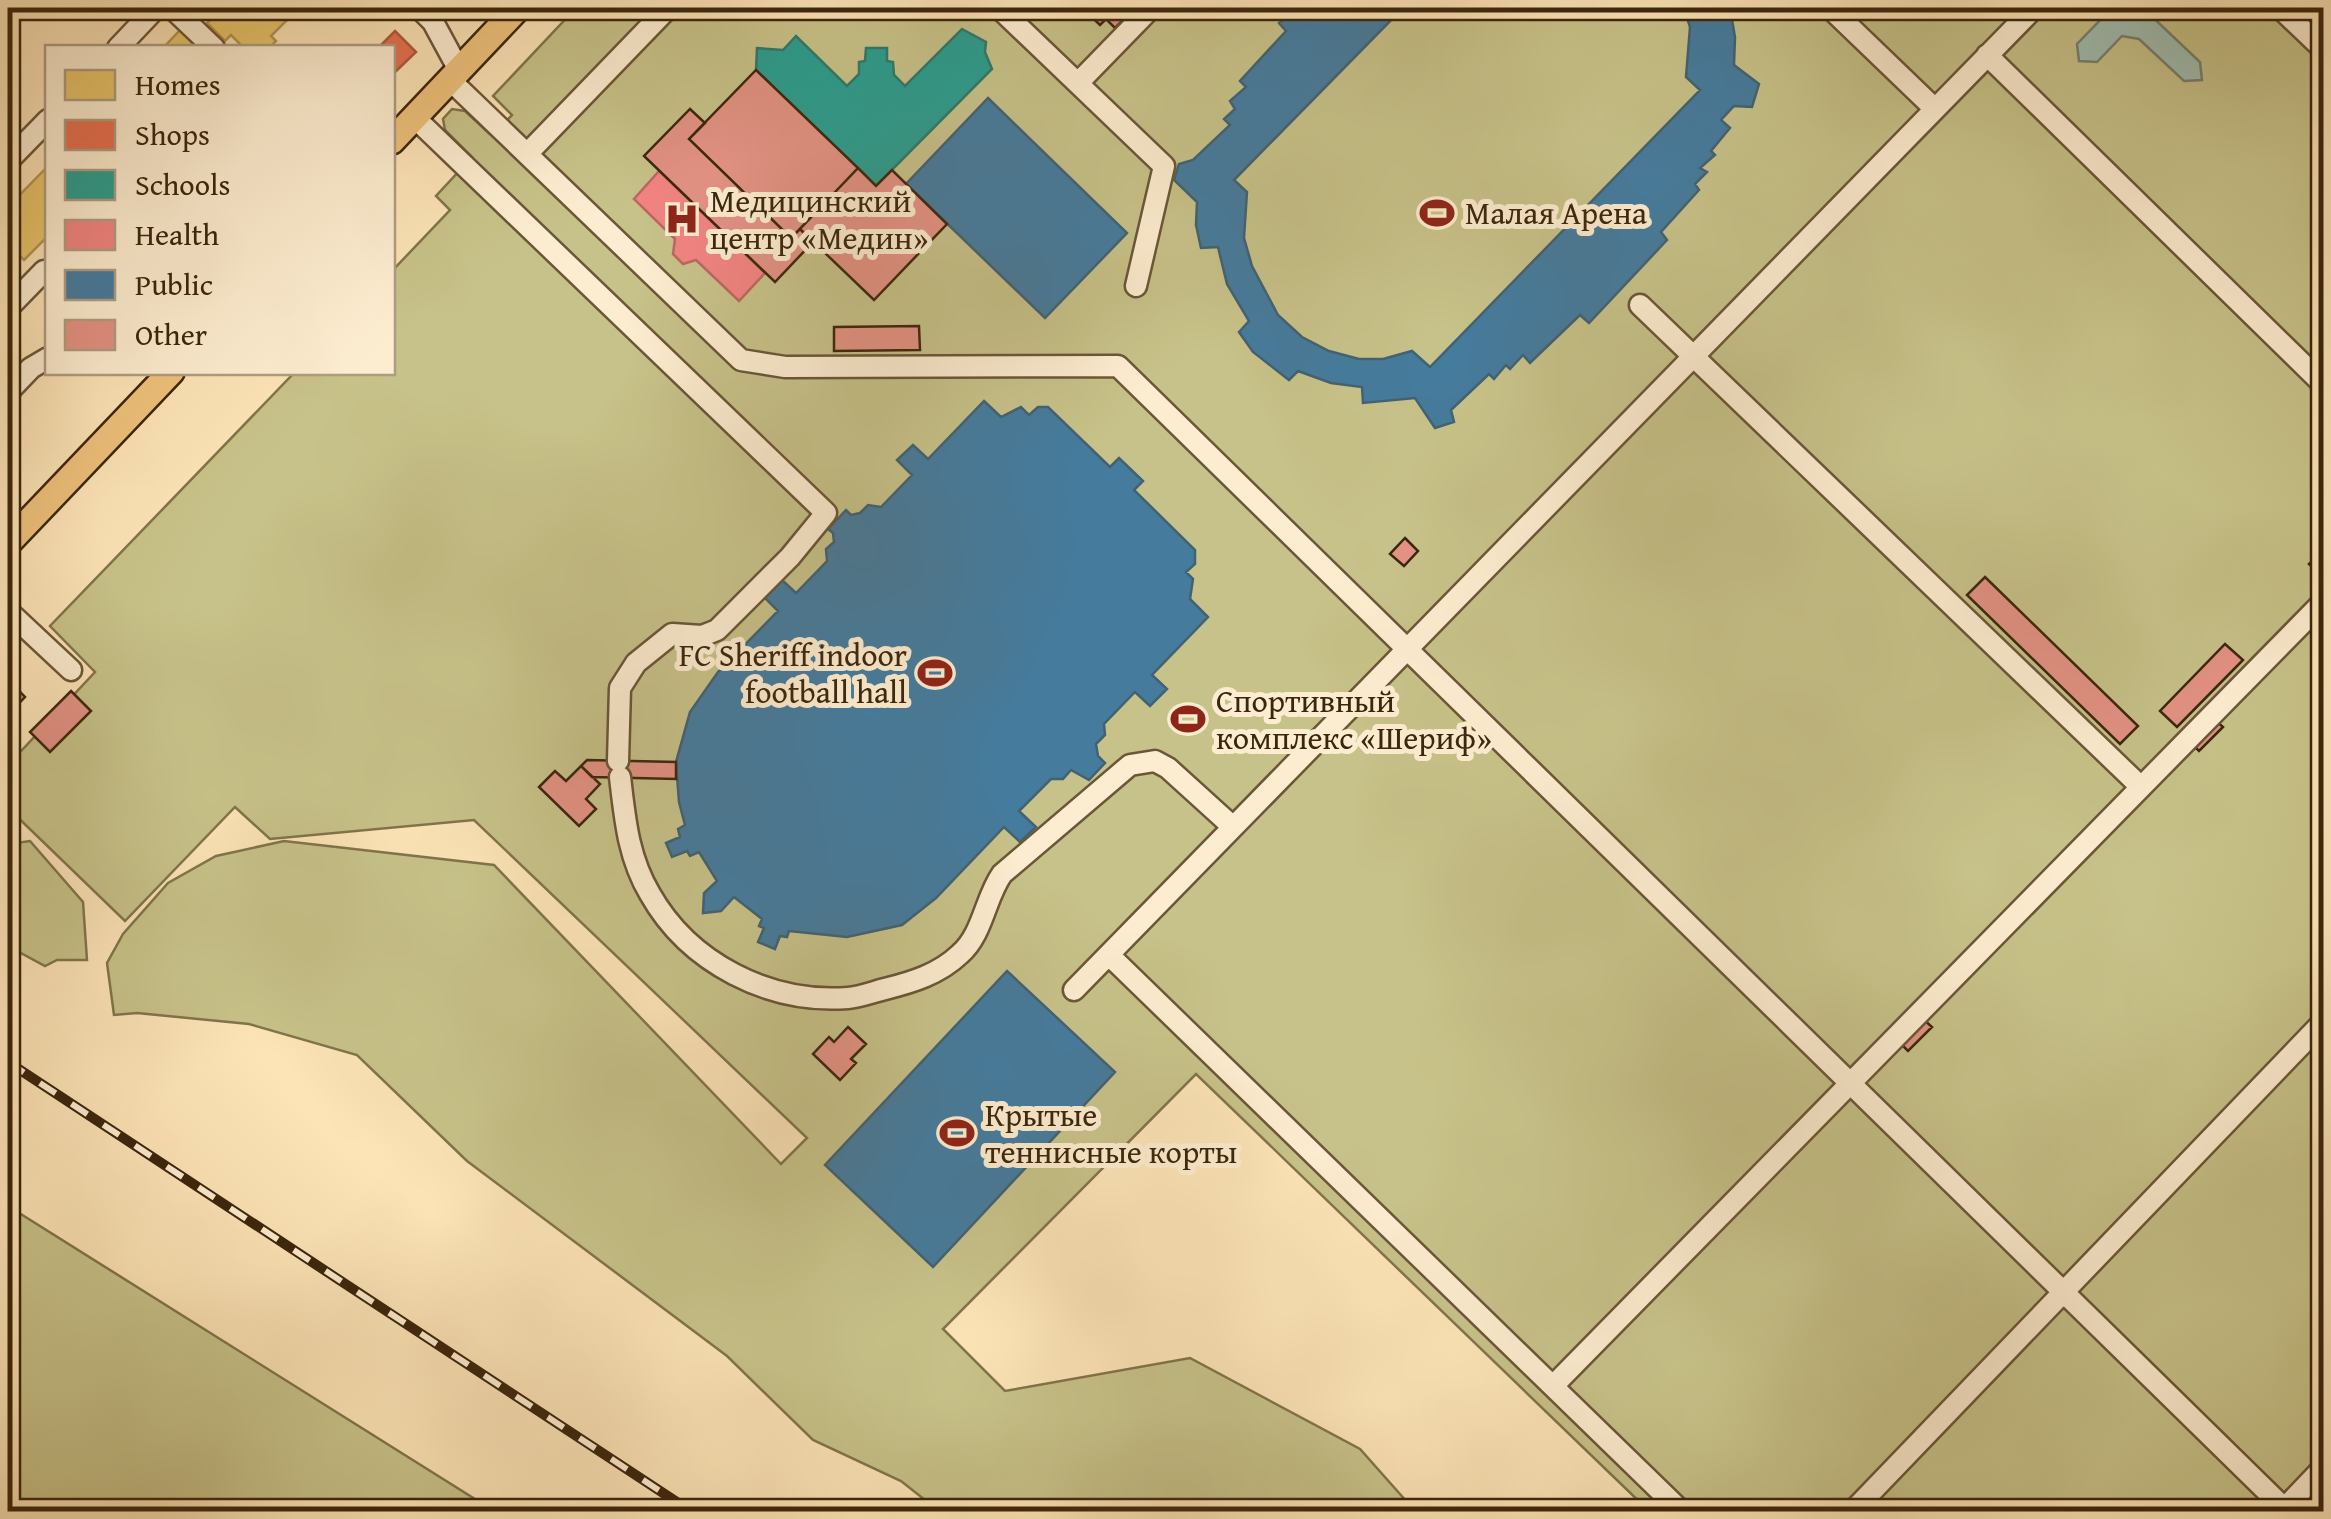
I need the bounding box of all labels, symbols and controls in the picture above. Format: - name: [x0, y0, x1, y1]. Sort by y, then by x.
- legend: [45, 45, 395, 375]
- text: Homes: [135, 62, 221, 106]
- text: Shops: [135, 112, 210, 156]
- text: Schools: [135, 162, 230, 206]
- place label: Медицинский центр «Медин»: [710, 177, 928, 261]
- place label: Малая Арена: [1465, 189, 1648, 236]
- sports icon: Малая Арена: [1418, 194, 1456, 232]
- hospital icon: Медицинский центр «Медин»: [663, 200, 701, 238]
- text: Health: [135, 212, 219, 256]
- text: Public: [135, 262, 213, 306]
- text: Other: [135, 312, 207, 356]
- place label: FC Sheriff indoor football hall: [679, 631, 907, 715]
- sports icon: FC Sheriff indoor football hall: [916, 654, 954, 692]
- place label: Спортивный комплекс «Шериф»: [1216, 677, 1492, 761]
- sports icon: Спортивный комплекс «Шериф»: [1169, 700, 1207, 738]
- place label: Крытые теннисные корты: [985, 1091, 1237, 1175]
- sports icon: Крытые теннисные корты: [938, 1114, 976, 1152]

